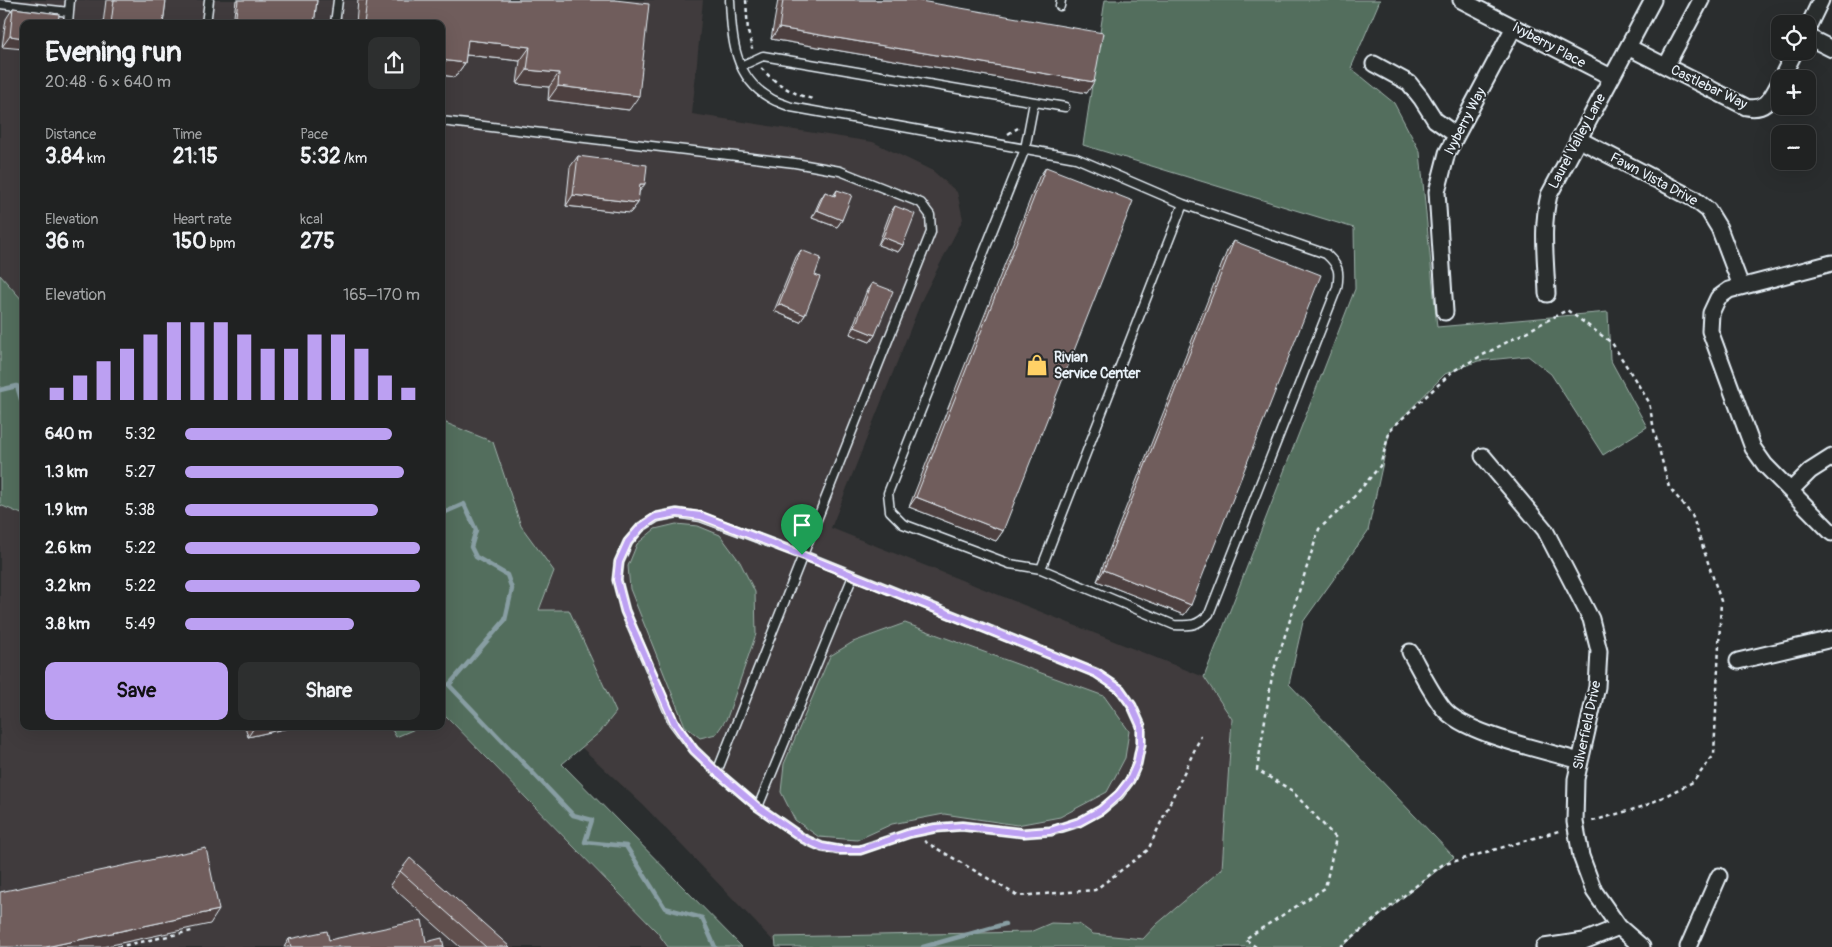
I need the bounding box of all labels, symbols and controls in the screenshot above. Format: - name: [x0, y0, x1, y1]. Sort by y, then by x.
- map controls: [1771, 15, 1816, 170]
- button: locate: [1771, 15, 1816, 60]
- street label: Ivyberry Place: [1509, 19, 1589, 71]
- text: Evening run: [45, 35, 182, 70]
- button: share: [368, 37, 420, 89]
- street label: Castlebar Way: [1668, 61, 1750, 113]
- button: +: [1771, 70, 1816, 115]
- text: 20:48 · 6 × 640 m: [45, 72, 171, 92]
- street label: Ivyberry Way: [1441, 84, 1489, 158]
- street label: Laurel Valley Lane: [1545, 90, 1609, 192]
- button: −: [1771, 125, 1816, 170]
- text: Distance: [45, 126, 96, 143]
- text: Time: [173, 126, 202, 143]
- text: Pace: [300, 126, 328, 143]
- text: 3.84: [45, 143, 84, 170]
- text: 21:15: [173, 143, 218, 170]
- text: 5:32: [300, 143, 341, 170]
- street label: Fawn Vista Drive: [1607, 149, 1701, 209]
- text: km: [84, 150, 105, 167]
- text: /km: [341, 150, 367, 167]
- text: Elevation: [45, 211, 98, 228]
- text: Heart rate: [173, 211, 232, 228]
- text: kcal: [300, 211, 323, 228]
- text: 36: [45, 228, 69, 255]
- text: 150: [173, 228, 207, 255]
- text: 275: [300, 228, 335, 255]
- text: m: [69, 235, 84, 252]
- text: bpm: [207, 235, 236, 252]
- text: Elevation: [45, 285, 106, 305]
- text: 165–170 m: [343, 285, 420, 305]
- place label: Rivian Service Center: [1054, 349, 1141, 382]
- shop icon: Rivian Service Center: [1024, 352, 1050, 378]
- text: 640 m: [45, 424, 92, 444]
- text: 5:32: [125, 424, 156, 444]
- text: 1.3 km: [45, 462, 88, 482]
- text: 5:27: [125, 462, 155, 482]
- text: 1.9 km: [45, 500, 87, 520]
- text: 5:38: [125, 500, 155, 520]
- pin: [781, 504, 823, 555]
- icon: arrive: [788, 511, 816, 539]
- text: 2.6 km: [45, 538, 91, 558]
- text: 5:22: [125, 538, 156, 558]
- text: 3.2 km: [45, 576, 91, 596]
- text: 5:22: [125, 576, 156, 596]
- text: 3.8 km: [45, 614, 90, 634]
- text: 5:49: [125, 614, 155, 634]
- button: Save: [45, 662, 228, 720]
- button: Share: [238, 662, 420, 720]
- street label: Silverfield Drive: [1569, 679, 1605, 771]

